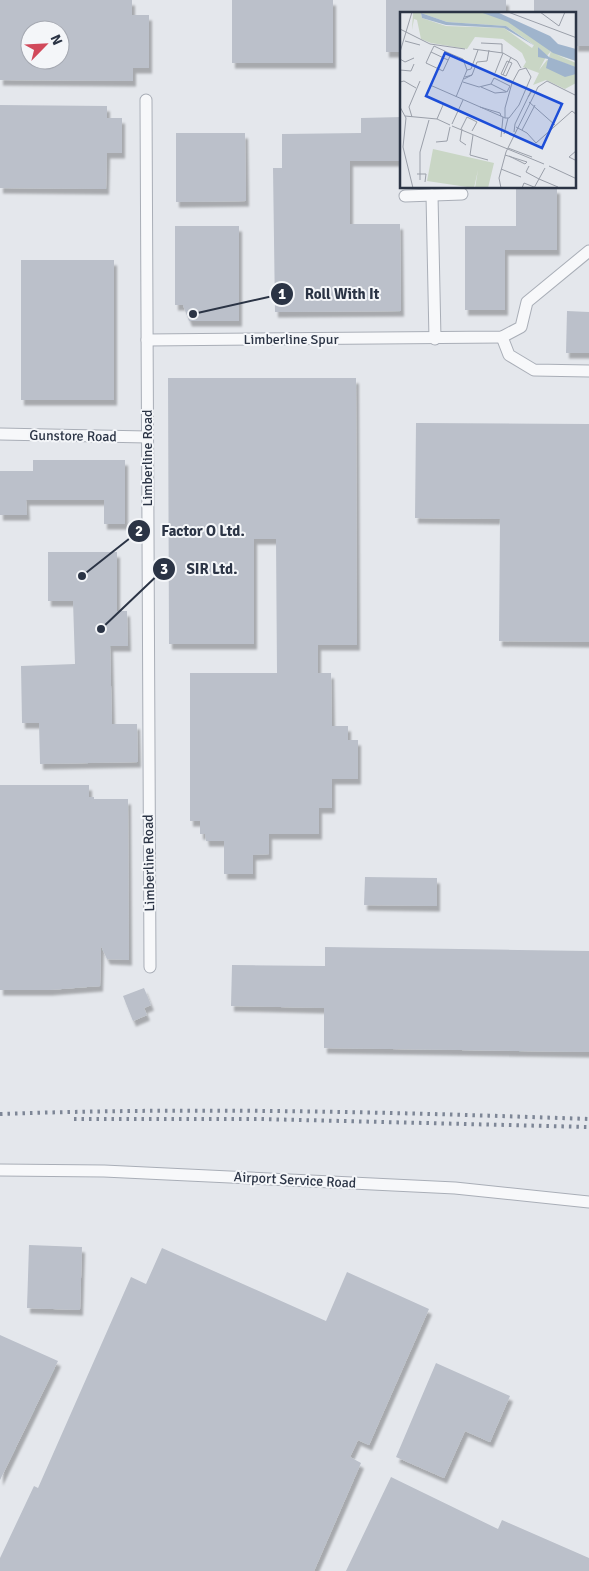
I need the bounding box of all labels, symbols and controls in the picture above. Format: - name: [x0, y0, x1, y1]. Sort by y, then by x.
- inset map: [400, 12, 576, 189]
- north arrow: [20, 20, 70, 70]
- text: N: [47, 32, 66, 48]
- callout: Roll With It: [269, 279, 389, 309]
- text: 1: [278, 285, 286, 303]
- text: Roll With It: [305, 285, 380, 303]
- street label: Limberline Spur: [243, 331, 339, 348]
- street label: Limberline Road: [139, 409, 156, 507]
- street label: Gunstore Road: [29, 427, 117, 445]
- callout: Factor O Ltd.: [126, 516, 255, 546]
- text: 2: [135, 522, 143, 540]
- text: Factor O Ltd.: [161, 522, 245, 540]
- callout: SIR Ltd.: [151, 554, 247, 584]
- text: 3: [160, 560, 168, 578]
- text: SIR Ltd.: [187, 560, 237, 578]
- street label: Limberline Road: [140, 814, 158, 912]
- street label: Airport Service Road: [233, 1168, 357, 1192]

